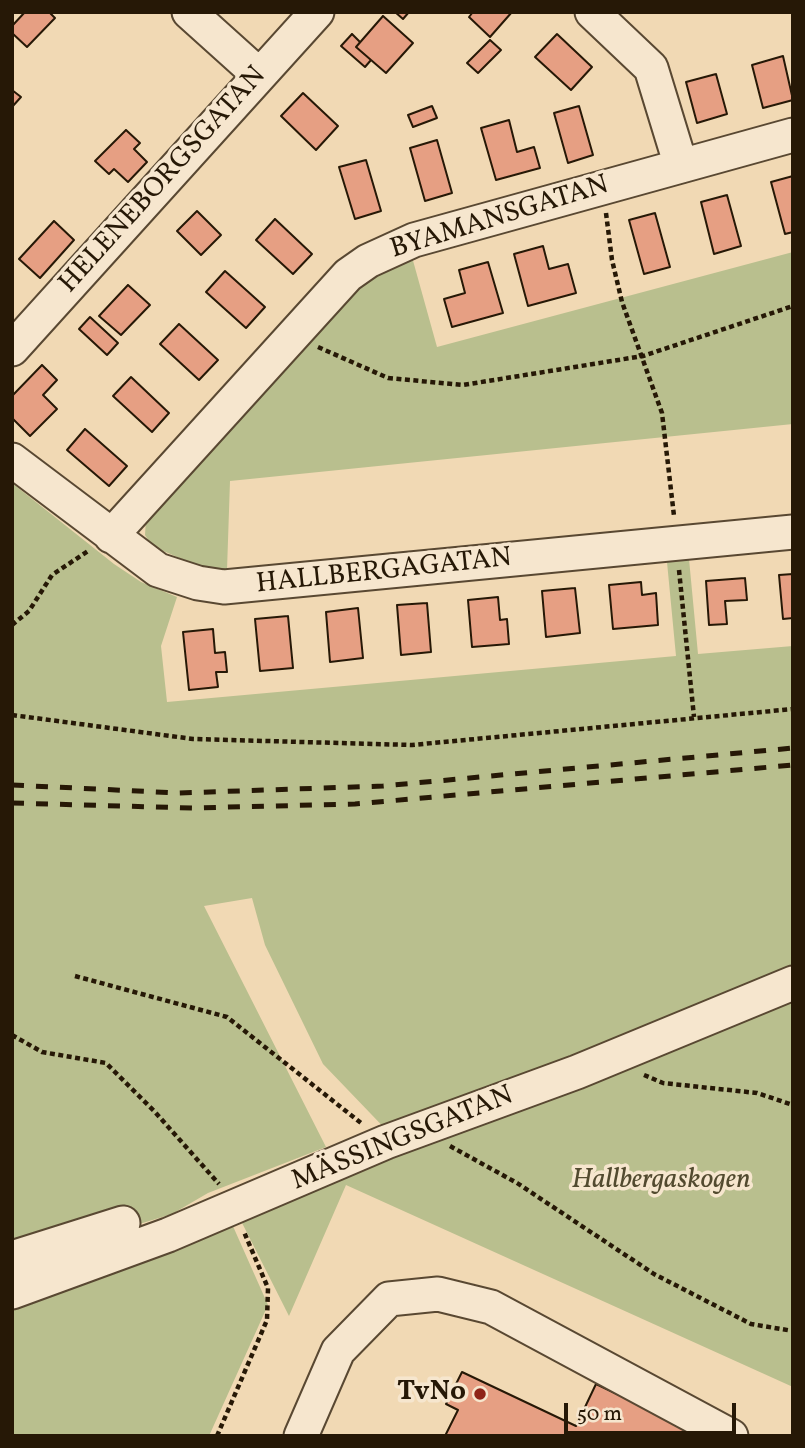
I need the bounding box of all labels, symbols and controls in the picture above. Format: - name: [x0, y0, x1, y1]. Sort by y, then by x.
- street label: HELENEBORGSGATAN: [53, 61, 275, 301]
- street label: BYAMANSGATAN: [387, 170, 613, 268]
- street label: HALLBERGAGATAN: [255, 543, 513, 603]
- street label: MÄSSINGSGATAN: [287, 1080, 519, 1200]
- park label: Hallbergaskogen: [572, 1165, 750, 1199]
- place label: TvNo: [397, 1377, 466, 1411]
- marker: TvNo: [472, 1386, 488, 1402]
- scale bar: [567, 1388, 738, 1432]
- text: 50 m: [577, 1400, 622, 1429]

